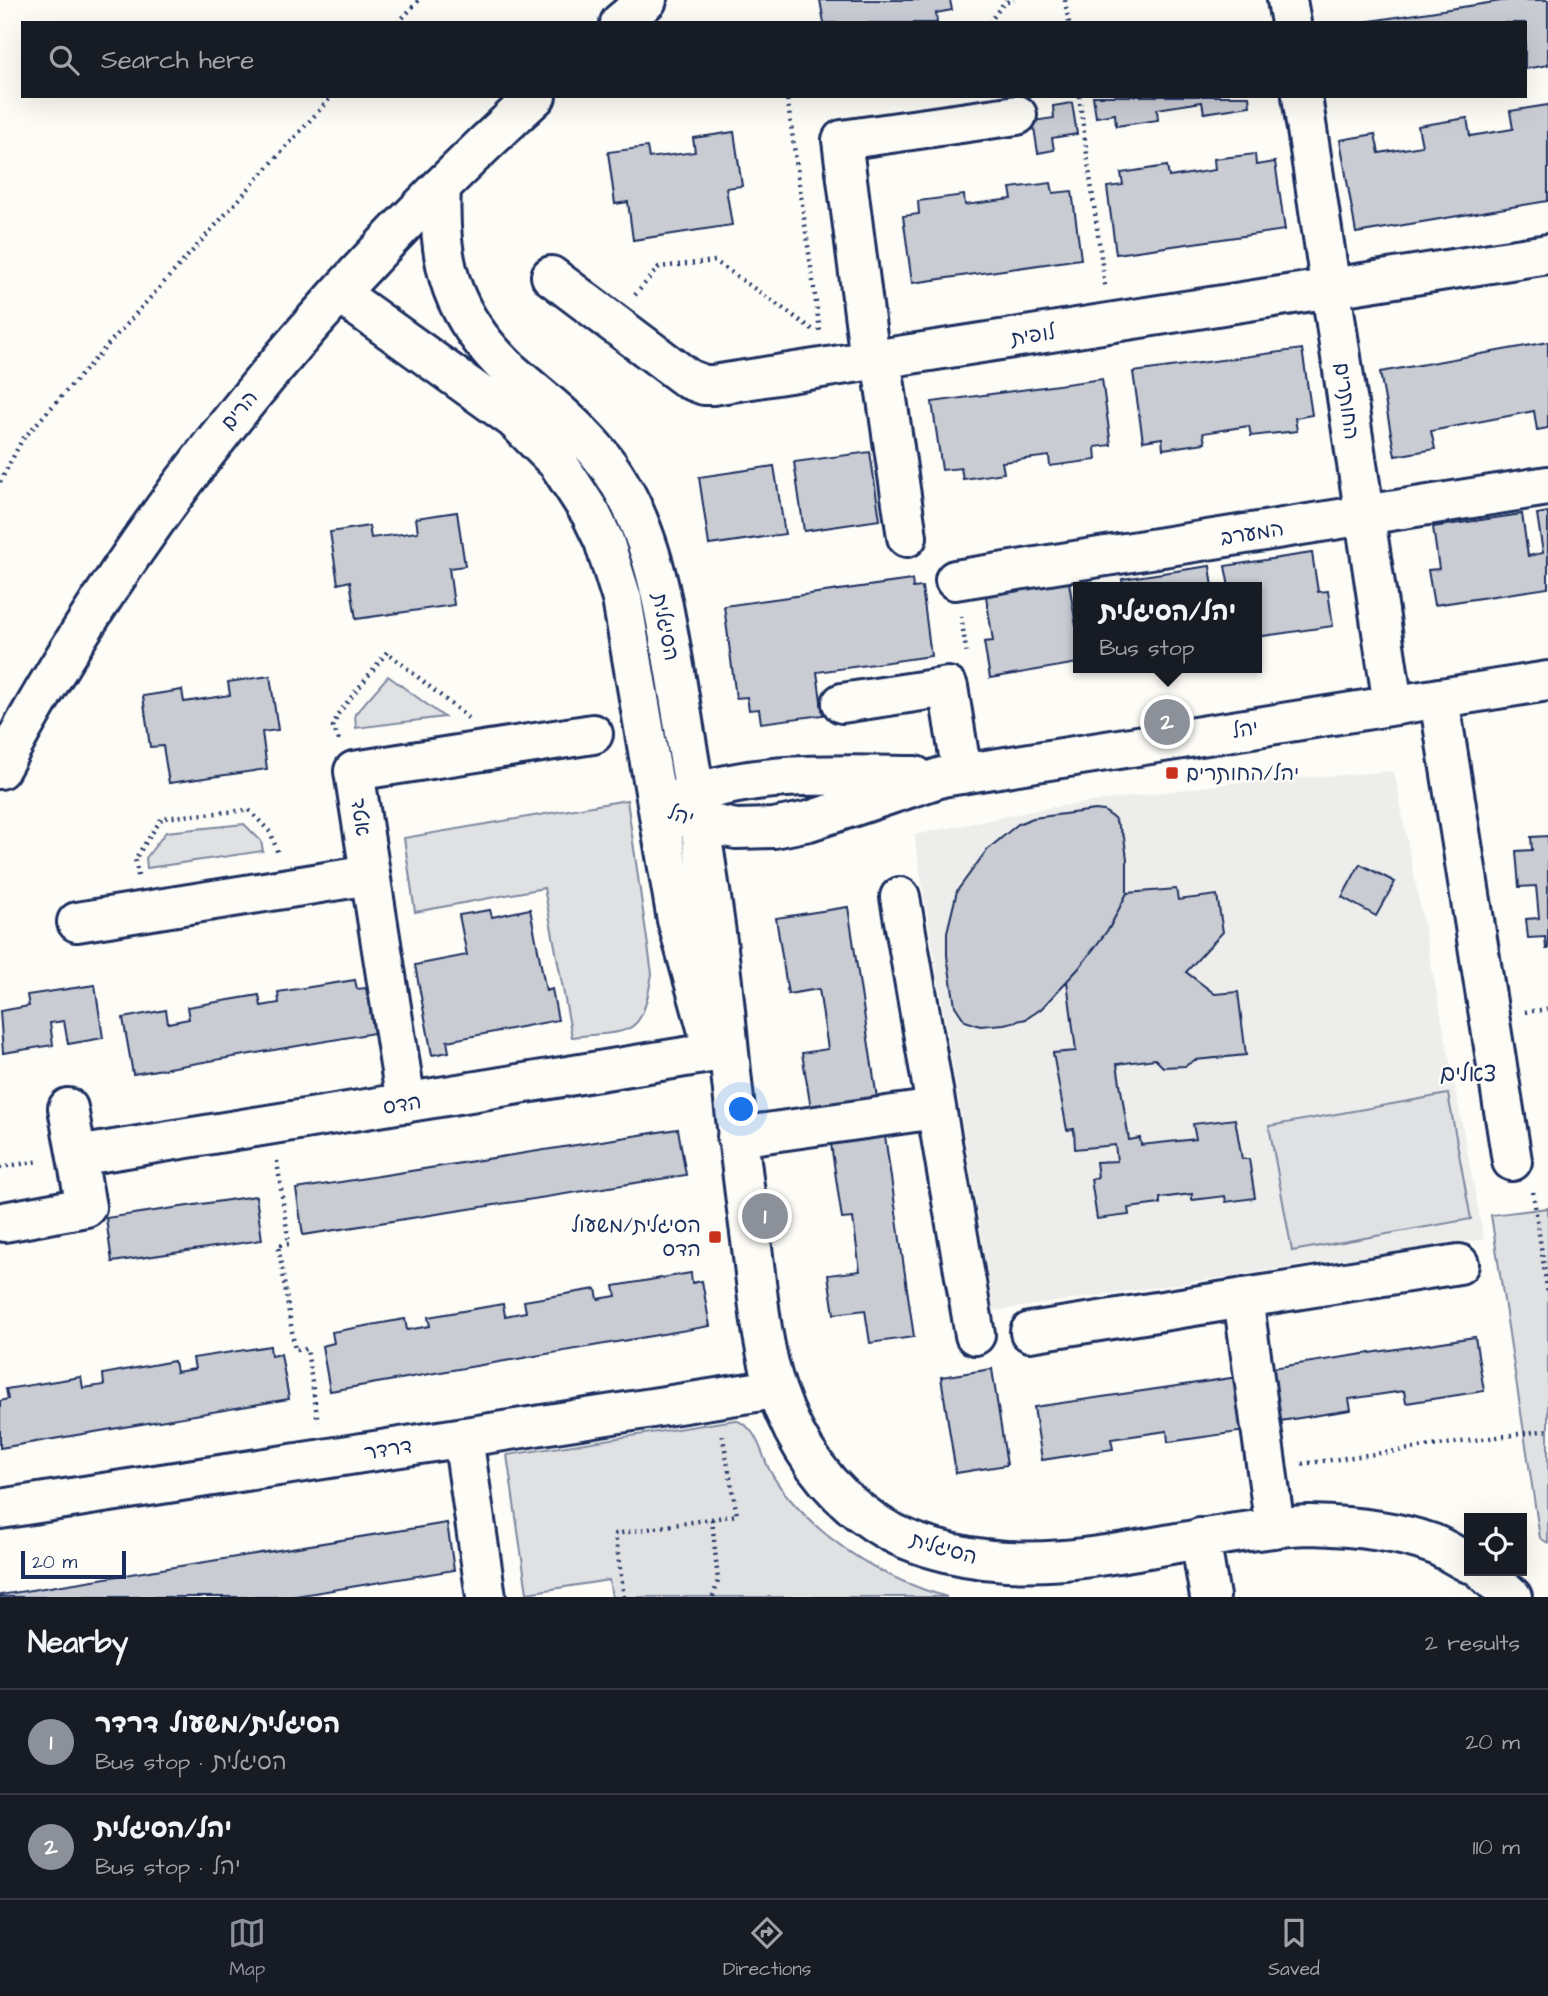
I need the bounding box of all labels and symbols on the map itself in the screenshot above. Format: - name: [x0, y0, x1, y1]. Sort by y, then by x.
- street label: לופית: [1008, 318, 1058, 353]
- street label: החותרים: [1327, 361, 1366, 441]
- street label: הרים: [214, 384, 265, 436]
- street label: המערב: [1218, 514, 1286, 553]
- street label: הסיגלית: [645, 590, 686, 663]
- pin: 2: [1144, 696, 1190, 748]
- street label: יהל: [1230, 713, 1260, 746]
- place label: יהל/החותרים: [1186, 759, 1299, 788]
- marker: יהל/החותרים: [1164, 765, 1180, 781]
- street label: אטד: [343, 796, 378, 838]
- street label: יהל: [664, 798, 698, 833]
- district label: צאלים: [1440, 1058, 1496, 1090]
- street label: הדס: [381, 1087, 424, 1122]
- your location: [724, 1092, 758, 1126]
- pin: 1: [742, 1190, 788, 1242]
- place label: הסיגלית/משעול הדס: [571, 1211, 701, 1264]
- marker: הסיגלית/משעול הדס: [707, 1229, 723, 1245]
- street label: דרדר: [362, 1431, 414, 1468]
- street label: הסיגלית: [906, 1525, 981, 1572]
- scale bar: [21, 1548, 126, 1580]

